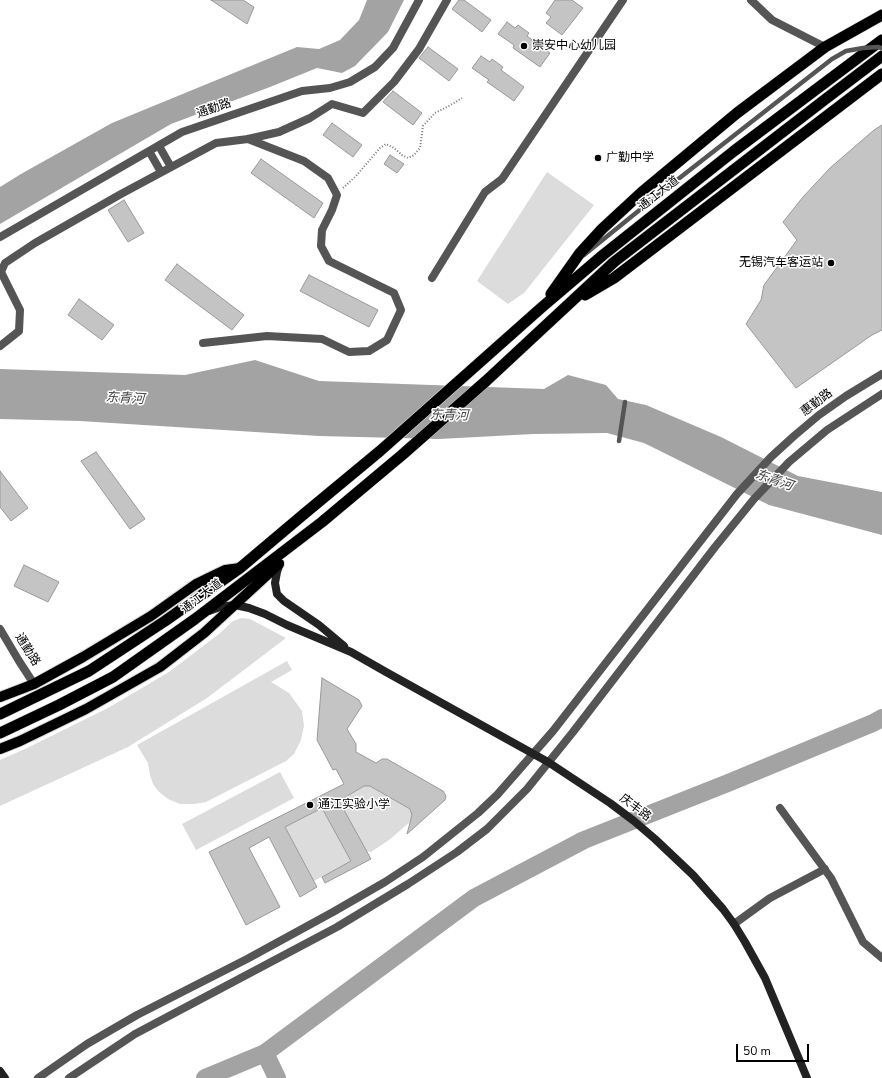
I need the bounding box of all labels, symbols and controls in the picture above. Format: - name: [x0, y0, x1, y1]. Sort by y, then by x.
- place label: 崇安中心幼儿园: [532, 39, 616, 53]
- marker: 崇安中心幼儿园: [519, 41, 529, 51]
- street label: 通勤路: [195, 96, 233, 122]
- place label: 广勤中学: [606, 151, 654, 165]
- marker: 广勤中学: [593, 153, 603, 163]
- street label: 通江大道: [636, 174, 682, 214]
- place label: 无锡汽车客运站: [739, 256, 823, 270]
- marker: 无锡汽车客运站: [826, 258, 836, 268]
- street label: 惠勤路: [798, 386, 836, 420]
- water label: 东青河: [105, 390, 145, 408]
- water label: 东青河: [429, 408, 469, 424]
- water label: 东青河: [753, 467, 795, 495]
- street label: 通江大道: [178, 577, 226, 617]
- street label: 通勤路: [11, 631, 43, 669]
- street label: 庆丰路: [616, 791, 654, 825]
- place label: 通江实验小学: [318, 798, 390, 812]
- marker: 通江实验小学: [305, 800, 315, 810]
- scale bar: [738, 1036, 811, 1062]
- text: 50 m: [743, 1043, 771, 1059]

